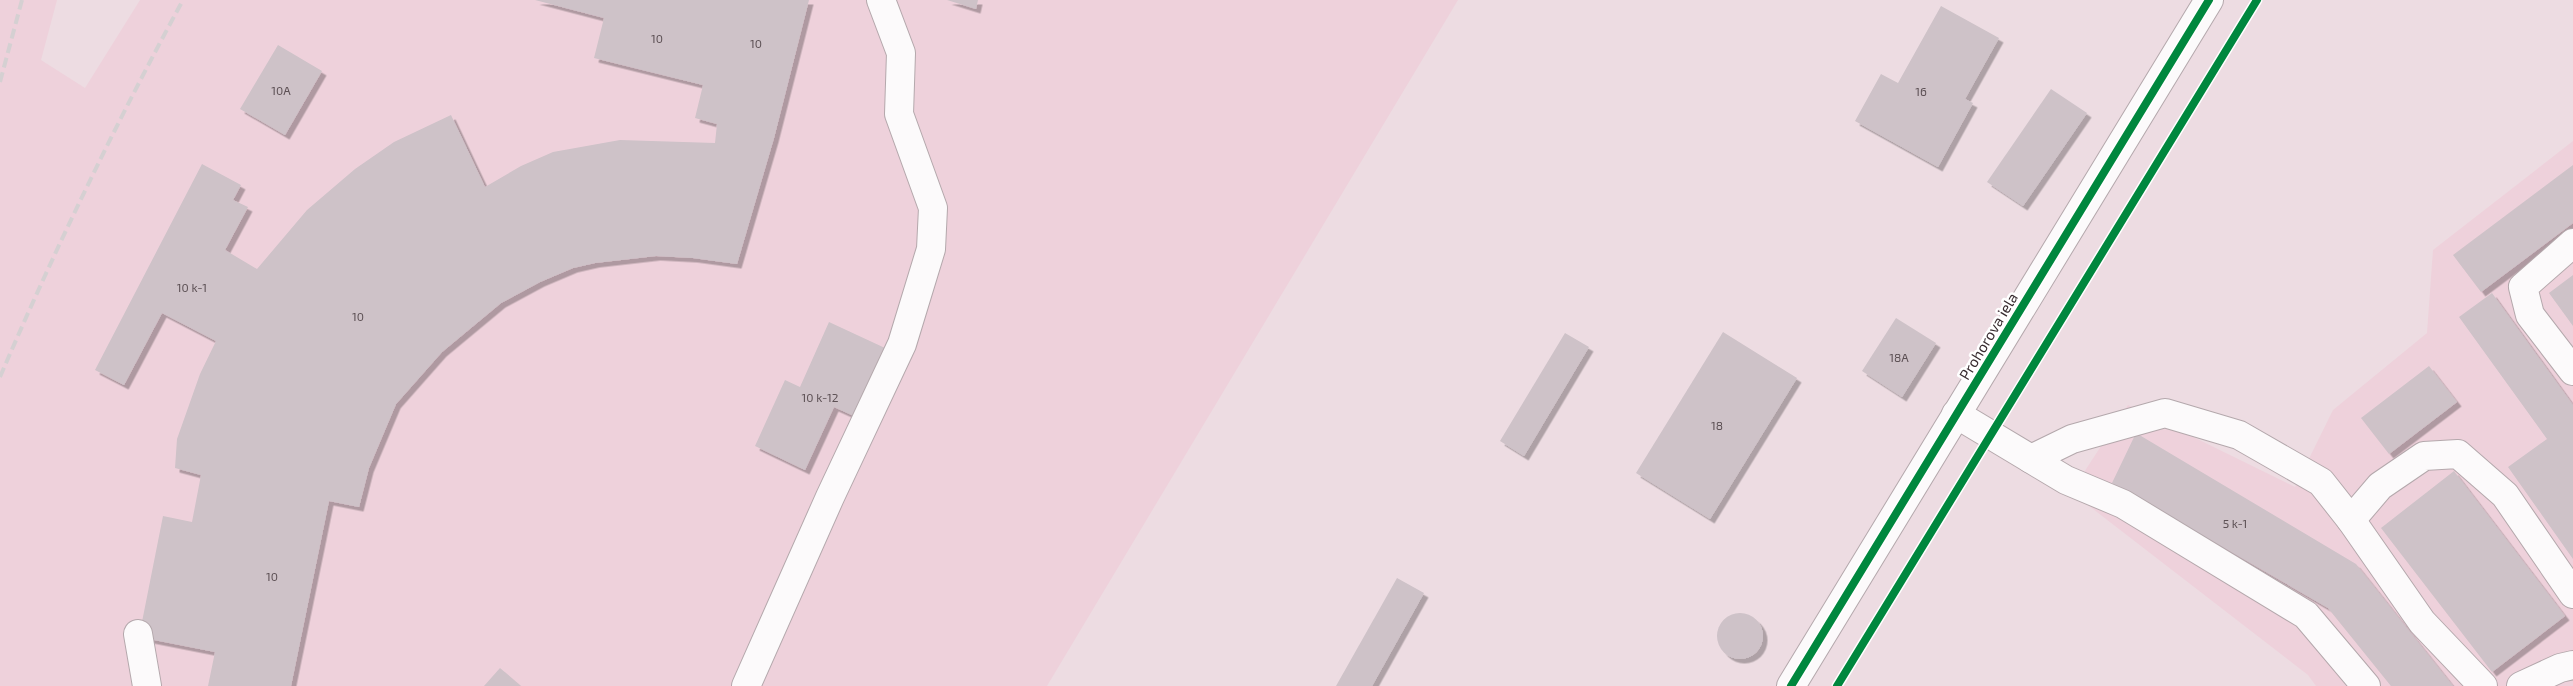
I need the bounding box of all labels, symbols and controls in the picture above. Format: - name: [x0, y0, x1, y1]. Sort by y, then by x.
- house number: 10: [651, 31, 663, 45]
- house number: 10: [750, 36, 762, 50]
- house number: 10A: [271, 83, 291, 97]
- house number: 16: [1915, 84, 1927, 98]
- house number: 10 k-1: [177, 280, 207, 294]
- street label: Prohorova iela: [1955, 289, 2021, 383]
- house number: 10: [352, 309, 364, 323]
- house number: 18A: [1889, 350, 1909, 364]
- house number: 10 k-12: [801, 390, 839, 404]
- house number: 18: [1711, 418, 1723, 432]
- house number: 5 k-1: [2223, 516, 2247, 530]
- house number: 10: [266, 569, 278, 583]

